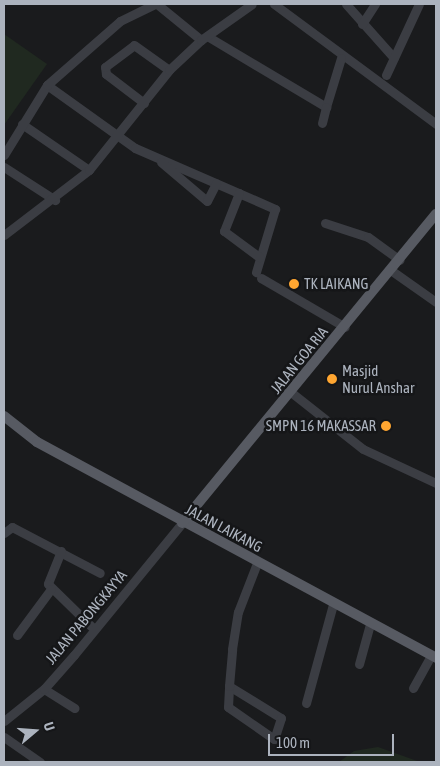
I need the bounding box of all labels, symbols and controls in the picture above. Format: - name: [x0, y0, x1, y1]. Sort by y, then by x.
- place label: TK LAIKANG: [304, 275, 368, 293]
- marker: TK LAIKANG: [288, 278, 300, 290]
- street label: JALAN GOA RIA: [267, 323, 331, 397]
- place label: Masjid Nurul Anshar: [342, 361, 414, 396]
- marker: Masjid Nurul Anshar: [326, 373, 338, 385]
- place label: SMPN 16 MAKASSAR: [266, 417, 376, 435]
- marker: SMPN 16 MAKASSAR: [380, 420, 392, 432]
- street label: JALAN LAIKANG: [182, 500, 266, 556]
- street label: JALAN PABONGKAYYA: [42, 566, 130, 668]
- north arrow: [10, 706, 60, 756]
- text: U: [40, 720, 58, 733]
- scale bar: [270, 724, 396, 756]
- text: 100 m: [276, 734, 310, 751]

